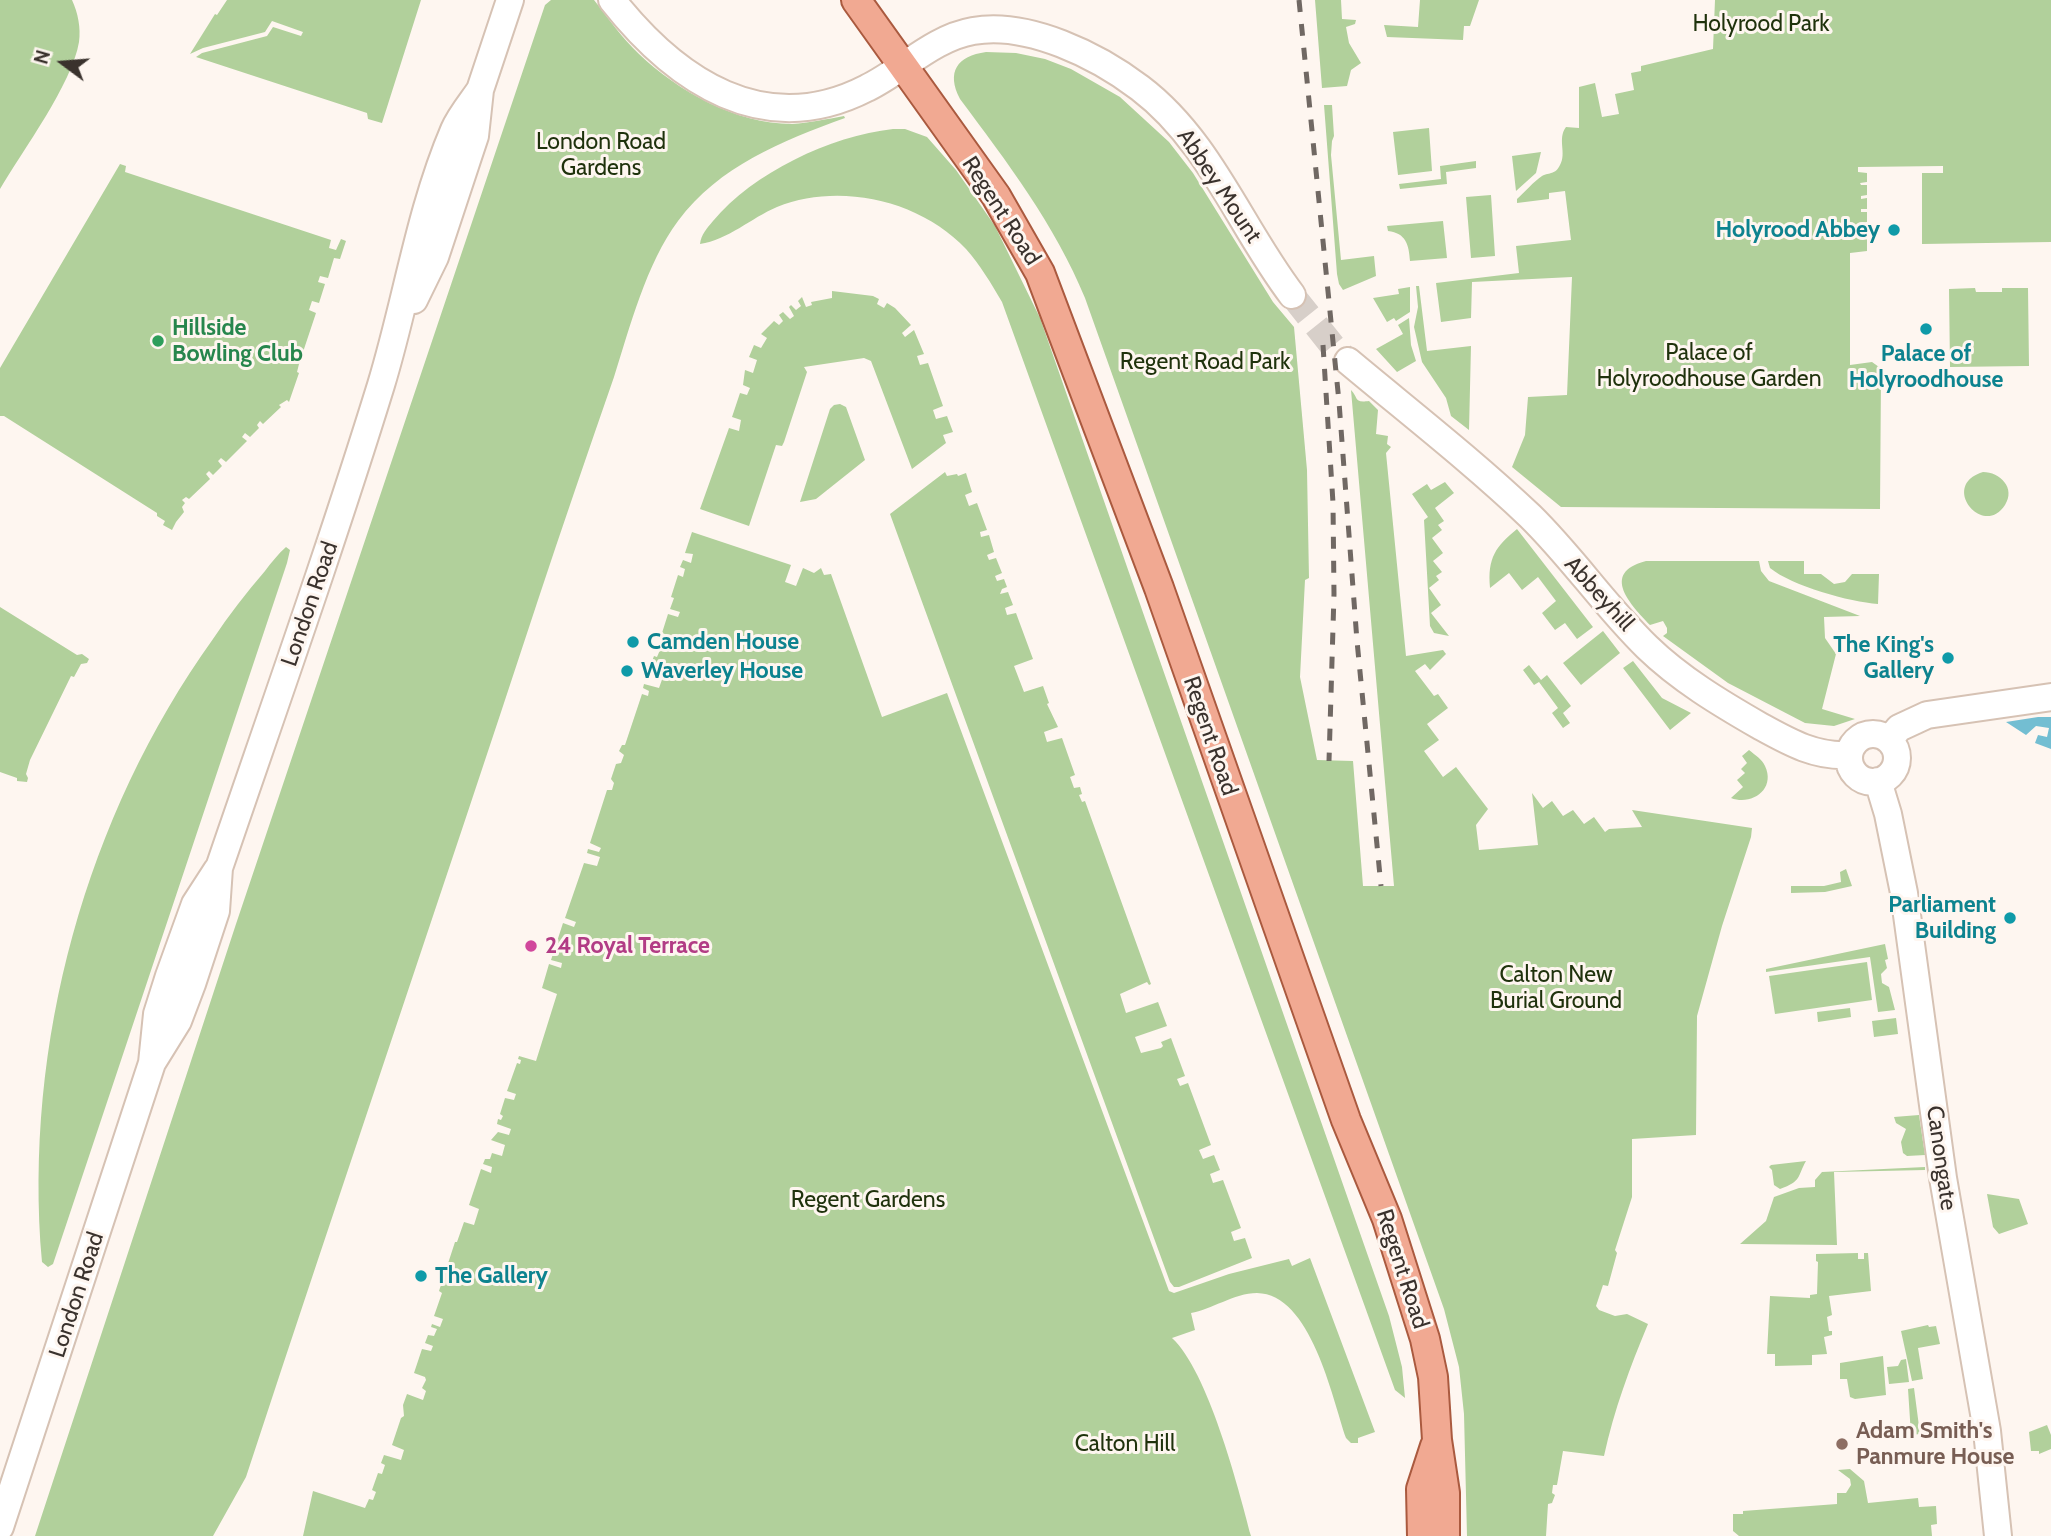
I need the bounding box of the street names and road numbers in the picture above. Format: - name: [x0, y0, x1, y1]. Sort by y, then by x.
- street label: Abbey Mount: [1171, 124, 1267, 248]
- street label: Regent Road: [956, 152, 1046, 270]
- street label: London Road: [276, 538, 344, 670]
- street label: Abbeyhill: [1558, 551, 1640, 637]
- street label: Regent Road: [1177, 673, 1243, 799]
- street label: Canongate: [1920, 1104, 1962, 1212]
- street label: Regent Road: [1370, 1206, 1434, 1332]
- street label: London Road: [44, 1229, 110, 1361]

